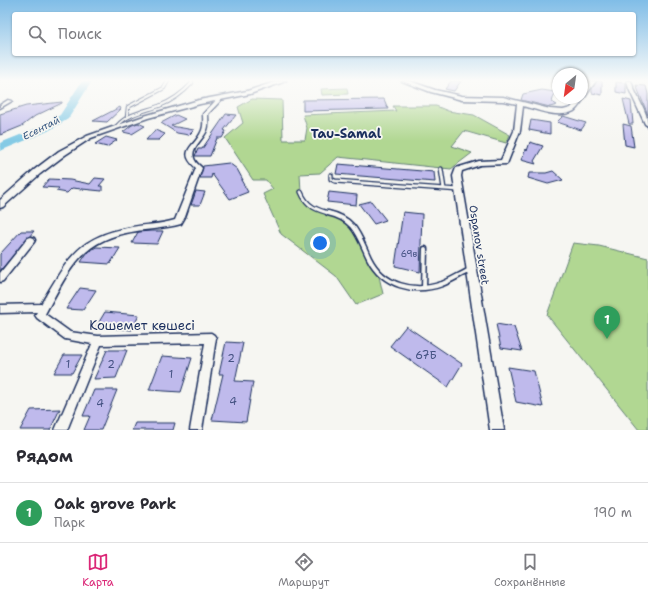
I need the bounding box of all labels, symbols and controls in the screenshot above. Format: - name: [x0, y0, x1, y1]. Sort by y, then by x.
- search box: [12, 12, 636, 56]
- icon: search: [26, 23, 48, 45]
- text: Поиск: [58, 24, 102, 44]
- north arrow: [552, 68, 588, 104]
- water label: Есентай: [20, 113, 62, 143]
- district label: Tau-Samal: [311, 125, 382, 142]
- street label: Ospanov street: [465, 204, 493, 286]
- your location: [310, 233, 330, 253]
- house number: 69в: [401, 248, 418, 260]
- pin: 1: [594, 306, 620, 339]
- street label: Кошемет көшесі: [89, 317, 195, 334]
- house number: 67Б: [415, 348, 437, 363]
- house number: 2: [227, 351, 235, 366]
- house number: 1: [66, 357, 70, 372]
- house number: 2: [107, 357, 115, 372]
- house number: 1: [169, 367, 173, 382]
- house number: 4: [229, 394, 237, 409]
- house number: 4: [96, 396, 104, 411]
- text: Рядом: [16, 445, 73, 467]
- text: Oak grove Park: [54, 494, 176, 514]
- text: 1: [26, 504, 32, 521]
- text: 190 m: [593, 504, 632, 521]
- text: Парк: [54, 514, 85, 531]
- tab: Карта: [82, 551, 114, 590]
- tab: Маршрут: [278, 551, 329, 590]
- tab: Сохранённые: [494, 551, 566, 590]

